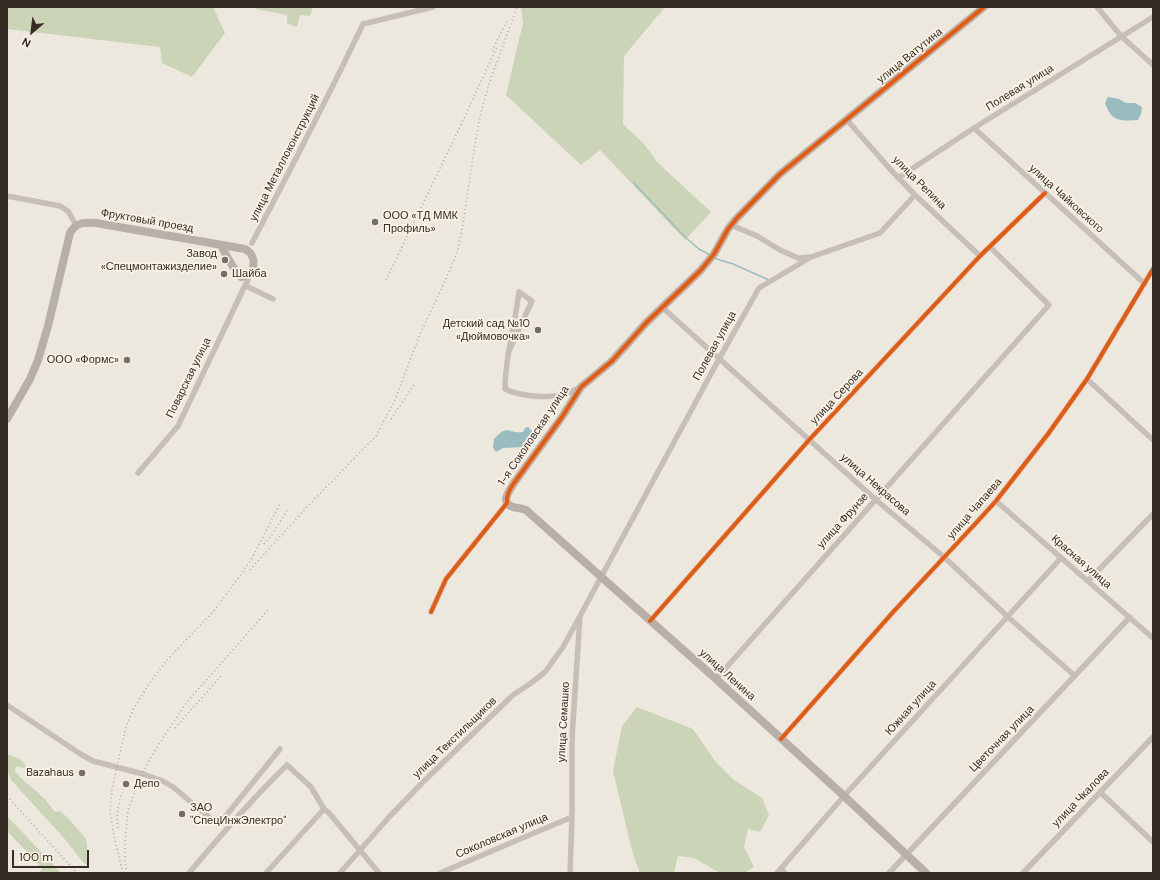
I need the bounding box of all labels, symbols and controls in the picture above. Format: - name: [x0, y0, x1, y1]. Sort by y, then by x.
- north arrow: [12, 12, 52, 52]
- street label: улица Ватутина: [875, 26, 945, 86]
- text: N: [20, 35, 33, 51]
- street label: Полевая улица: [984, 62, 1056, 114]
- street label: улица Металлоконструкций: [247, 92, 323, 224]
- street label: улица Репина: [889, 153, 949, 213]
- street label: улица Чайковского: [1026, 162, 1106, 236]
- street label: Фруктовый проезд: [100, 206, 194, 236]
- place label: ООО «ТД ММК Профиль»: [383, 209, 458, 235]
- marker: ООО «ТД ММК Профиль»: [370, 217, 380, 227]
- place label: Завод «Спецмонтажизделие»: [101, 247, 217, 273]
- marker: Завод «Спецмонтажизделие»: [220, 255, 230, 265]
- place label: Шайба: [232, 267, 267, 281]
- marker: Шайба: [219, 269, 229, 279]
- street label: Полевая улица: [690, 309, 740, 383]
- place label: Детский сад №10 «Дюймовочка»: [443, 317, 530, 343]
- marker: Детский сад №10 «Дюймовочка»: [533, 325, 543, 335]
- street label: Поварская улица: [164, 336, 214, 420]
- place label: ООО «Формс»: [47, 353, 119, 367]
- marker: ООО «Формс»: [122, 355, 132, 365]
- street label: улица Серова: [808, 366, 866, 428]
- street label: 1-я Соколовская улица: [496, 384, 572, 488]
- street label: улица Некрасова: [838, 451, 912, 519]
- street label: улица Чапаева: [945, 476, 1005, 542]
- street label: улица Фрунзе: [815, 491, 871, 551]
- street label: Красная улица: [1048, 532, 1114, 592]
- street label: улица Ленина: [696, 646, 758, 704]
- street label: Южная улица: [883, 678, 939, 738]
- street label: улица Семашко: [555, 681, 573, 763]
- street label: улица Текстильщиков: [410, 695, 500, 781]
- street label: Цветочная улица: [967, 703, 1037, 775]
- place label: Bazahaus: [26, 766, 74, 780]
- street label: улица Чкалова: [1050, 766, 1112, 830]
- marker: Bazahaus: [77, 768, 87, 778]
- place label: Депо: [134, 777, 160, 791]
- marker: Депо: [121, 779, 131, 789]
- place label: ЗАО "СпецИнжЭлектро": [190, 801, 286, 827]
- marker: ЗАО "СпецИнжЭлектро": [177, 809, 187, 819]
- street label: Соколовская улица: [454, 811, 550, 861]
- scale bar: [14, 842, 91, 868]
- text: 100 m: [19, 849, 53, 865]

